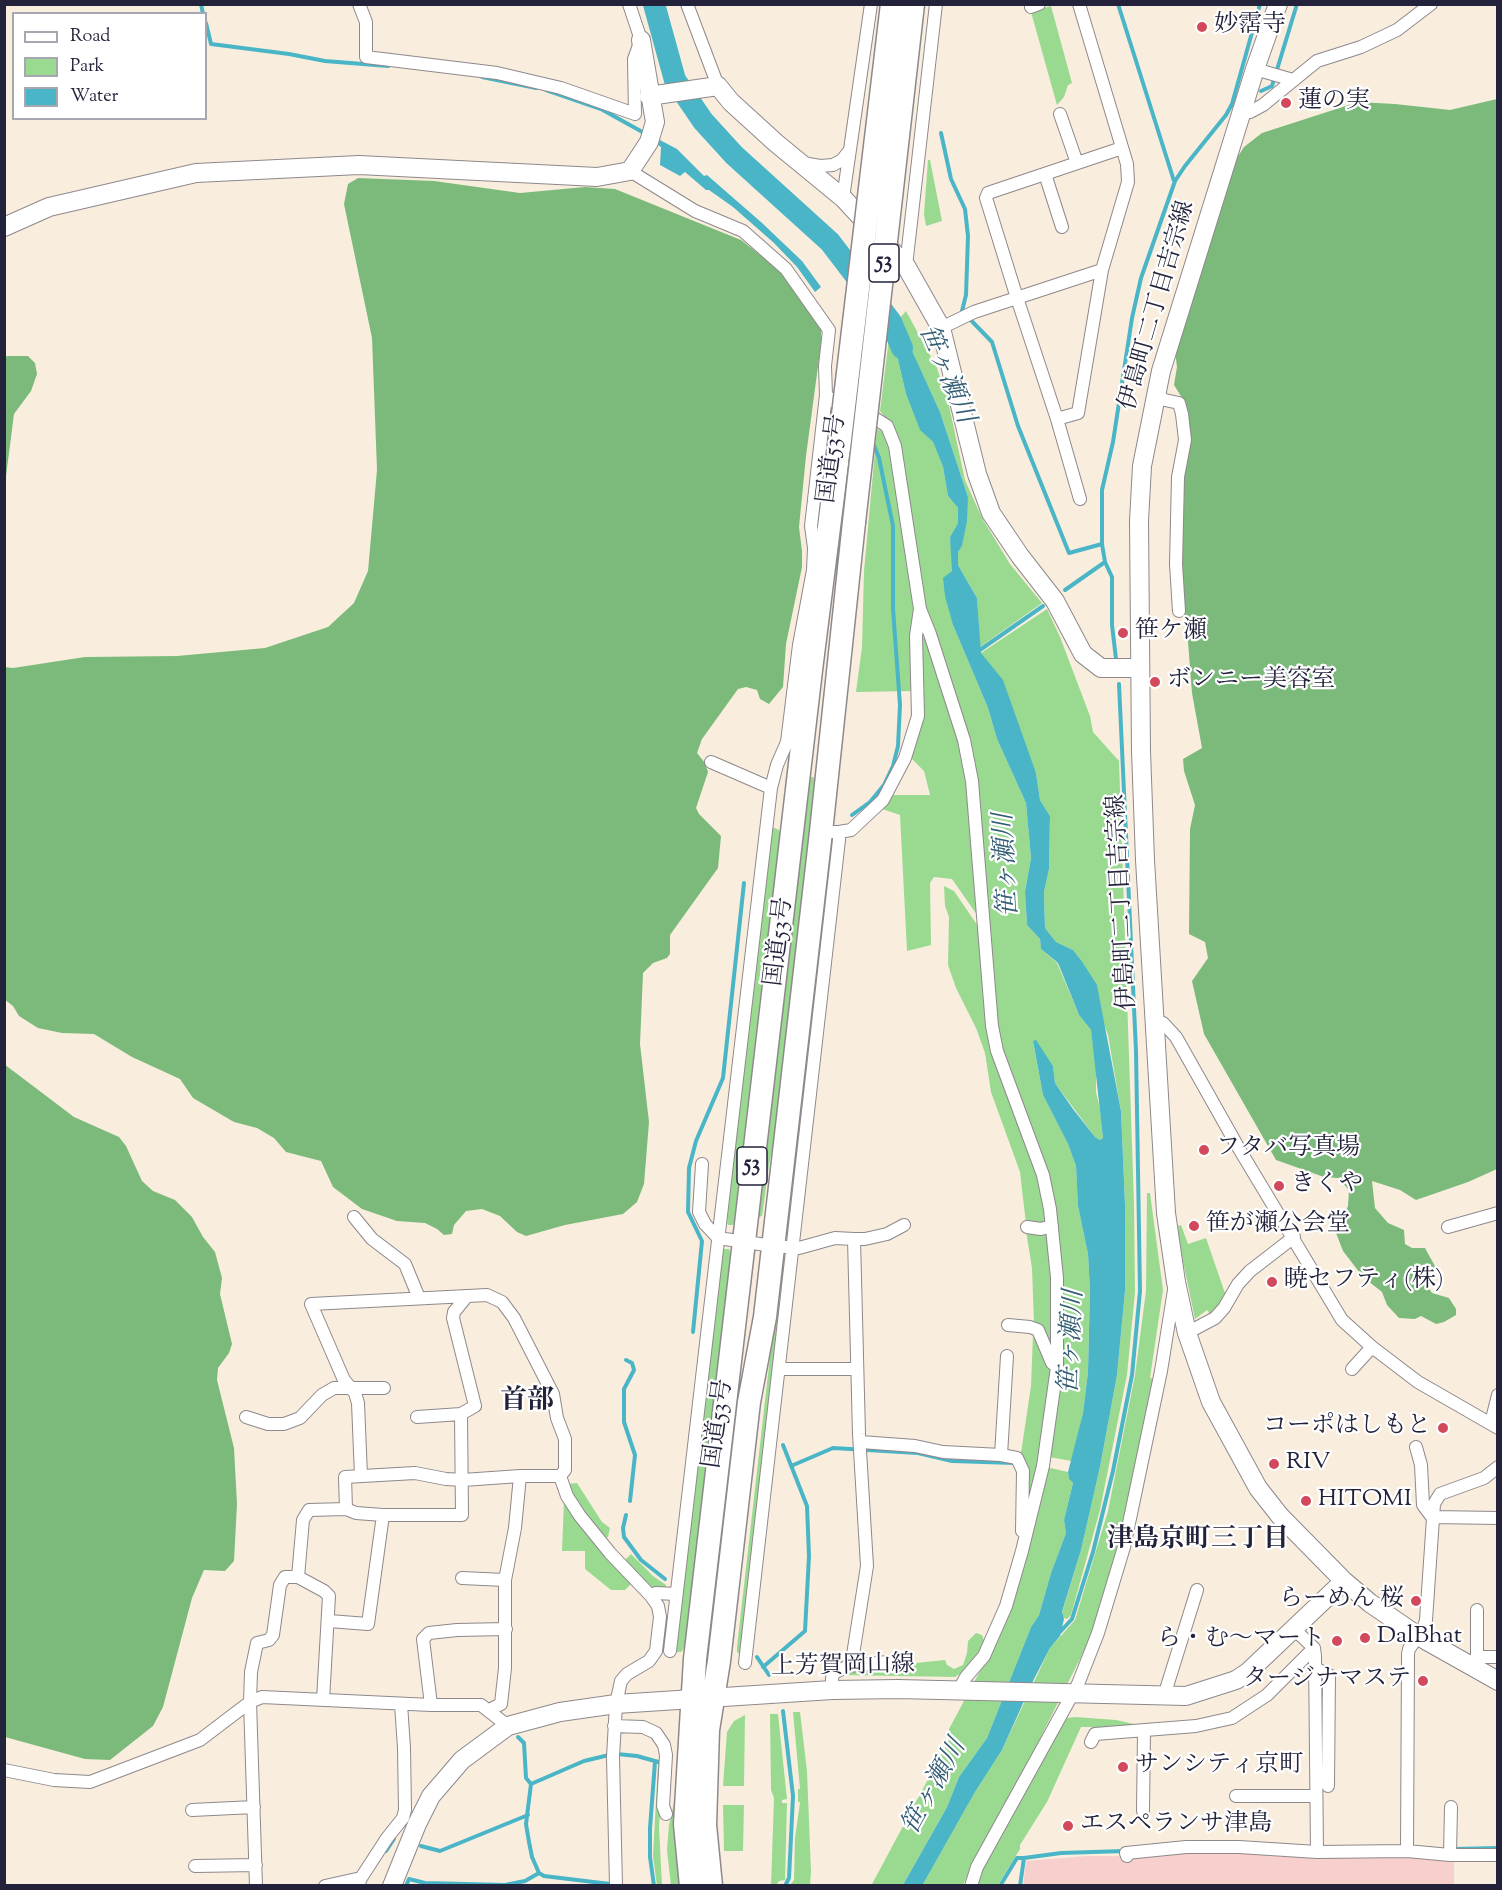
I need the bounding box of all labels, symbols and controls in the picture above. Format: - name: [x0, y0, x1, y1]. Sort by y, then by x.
- legend: [12, 12, 207, 120]
- place label: 妙霑寺: [1214, 13, 1286, 41]
- marker: 妙霑寺: [1195, 20, 1209, 34]
- text: Road: [70, 24, 110, 50]
- text: Park: [70, 54, 104, 80]
- text: Water: [70, 84, 118, 110]
- place label: 蓮の実: [1298, 89, 1370, 117]
- marker: 蓮の実: [1279, 96, 1293, 110]
- street label: 伊島町二丁目吉宗線: [1115, 198, 1203, 414]
- road number: 53: [869, 244, 899, 282]
- water label: 笹ヶ瀬川: [909, 321, 979, 429]
- street label: 国道53号: [814, 413, 854, 505]
- place label: 笹ケ瀬: [1135, 619, 1207, 647]
- marker: 笹ケ瀬: [1116, 626, 1130, 640]
- place label: ボンニー美容室: [1167, 668, 1335, 696]
- marker: ボンニー美容室: [1148, 675, 1162, 689]
- street label: 伊島町二丁目吉宗線: [1104, 793, 1144, 1011]
- water label: 笹ヶ瀬川: [991, 812, 1027, 918]
- street label: 国道53号: [761, 896, 801, 988]
- place label: フタバ写真場: [1216, 1136, 1360, 1164]
- marker: フタバ写真場: [1197, 1143, 1211, 1157]
- road number: 53: [737, 1147, 767, 1185]
- place label: きくや: [1291, 1172, 1363, 1200]
- marker: きくや: [1272, 1179, 1286, 1193]
- place label: 笹が瀬公会堂: [1206, 1212, 1350, 1240]
- marker: 笹が瀬公会堂: [1187, 1219, 1201, 1233]
- place label: 暁セフティ(株): [1284, 1268, 1444, 1296]
- marker: 暁セフティ(株): [1265, 1275, 1279, 1289]
- water label: 笹ヶ瀬川: [1056, 1289, 1092, 1395]
- street label: 国道53号: [699, 1377, 741, 1471]
- district label: 首部: [500, 1387, 554, 1419]
- place label: コーポはしもと: [1263, 1414, 1431, 1442]
- marker: コーポはしもと: [1436, 1421, 1450, 1435]
- place label: RIV: [1286, 1450, 1330, 1478]
- marker: RIV: [1267, 1457, 1281, 1471]
- place label: HITOMI: [1318, 1487, 1412, 1515]
- marker: HITOMI: [1299, 1494, 1313, 1508]
- district label: 津島京町三丁目: [1107, 1526, 1289, 1558]
- place label: らーめん 桜: [1279, 1587, 1404, 1615]
- marker: らーめん 桜: [1409, 1594, 1423, 1608]
- place label: DalBhat: [1377, 1624, 1462, 1652]
- place label: ら・む〜マート: [1157, 1627, 1325, 1655]
- marker: DalBhat: [1358, 1631, 1372, 1645]
- marker: ら・む〜マート: [1330, 1634, 1344, 1648]
- street label: 上芳賀岡山線: [771, 1652, 915, 1684]
- place label: タージナマステ: [1243, 1667, 1411, 1695]
- marker: タージナマステ: [1416, 1674, 1430, 1688]
- water label: 笹ヶ瀬川: [897, 1735, 975, 1841]
- place label: サンシティ京町: [1135, 1753, 1303, 1781]
- marker: サンシティ京町: [1116, 1760, 1130, 1774]
- place label: エスペランサ津島: [1080, 1812, 1272, 1840]
- marker: エスペランサ津島: [1061, 1819, 1075, 1833]

